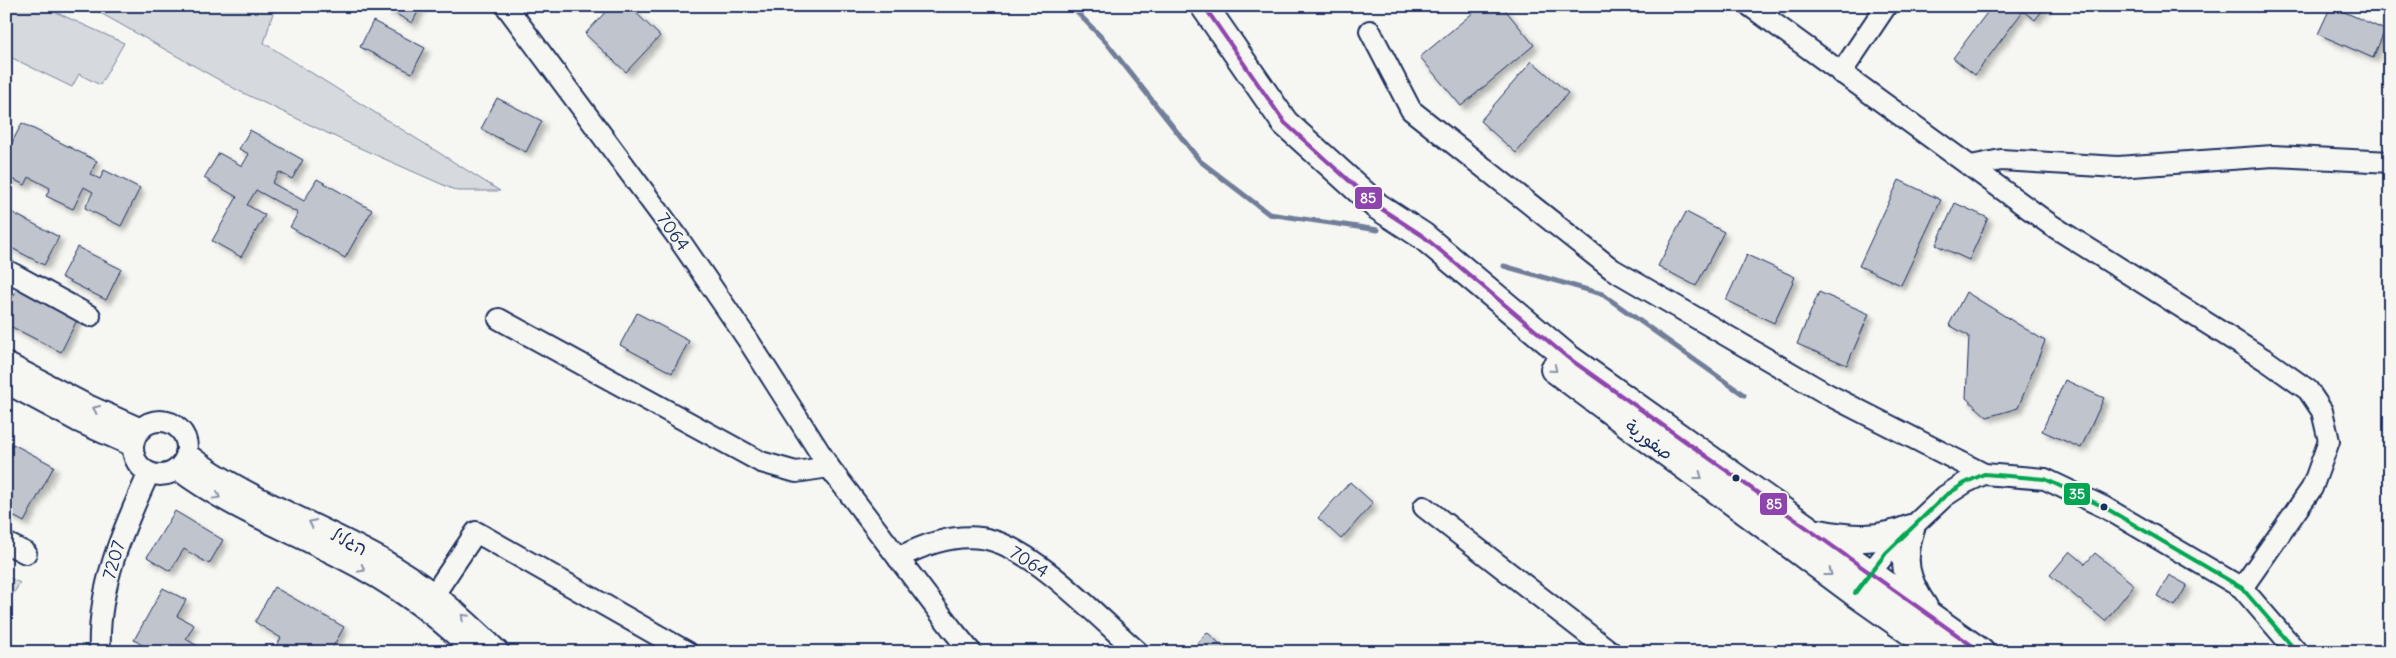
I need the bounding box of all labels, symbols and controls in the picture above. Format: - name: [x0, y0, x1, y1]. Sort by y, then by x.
- line badge: 85: [1354, 186, 1383, 210]
- text: 85: [1360, 189, 1376, 207]
- street label: 7064: [652, 208, 695, 255]
- one-way arrow: [1549, 363, 1558, 372]
- one-way arrow: [92, 405, 101, 416]
- street label: صفورية: [1621, 414, 1678, 465]
- one-way arrow: [1693, 471, 1702, 479]
- unlabelled marker: [1731, 473, 1741, 483]
- line badge: 35: [2063, 482, 2091, 506]
- text: 35: [2069, 485, 2085, 503]
- one-way arrow: [212, 490, 221, 500]
- line badge: 85: [1759, 492, 1788, 516]
- text: 85: [1766, 495, 1782, 513]
- unlabelled marker: [2099, 502, 2109, 512]
- one-way arrow: [308, 519, 317, 529]
- street label: הגליל: [327, 523, 371, 561]
- street label: 7207: [97, 538, 130, 582]
- street label: 7064: [1006, 541, 1053, 583]
- one-way arrow: [357, 563, 366, 573]
- one-way arrow: [1823, 567, 1833, 576]
- one-way arrow: [461, 614, 470, 623]

